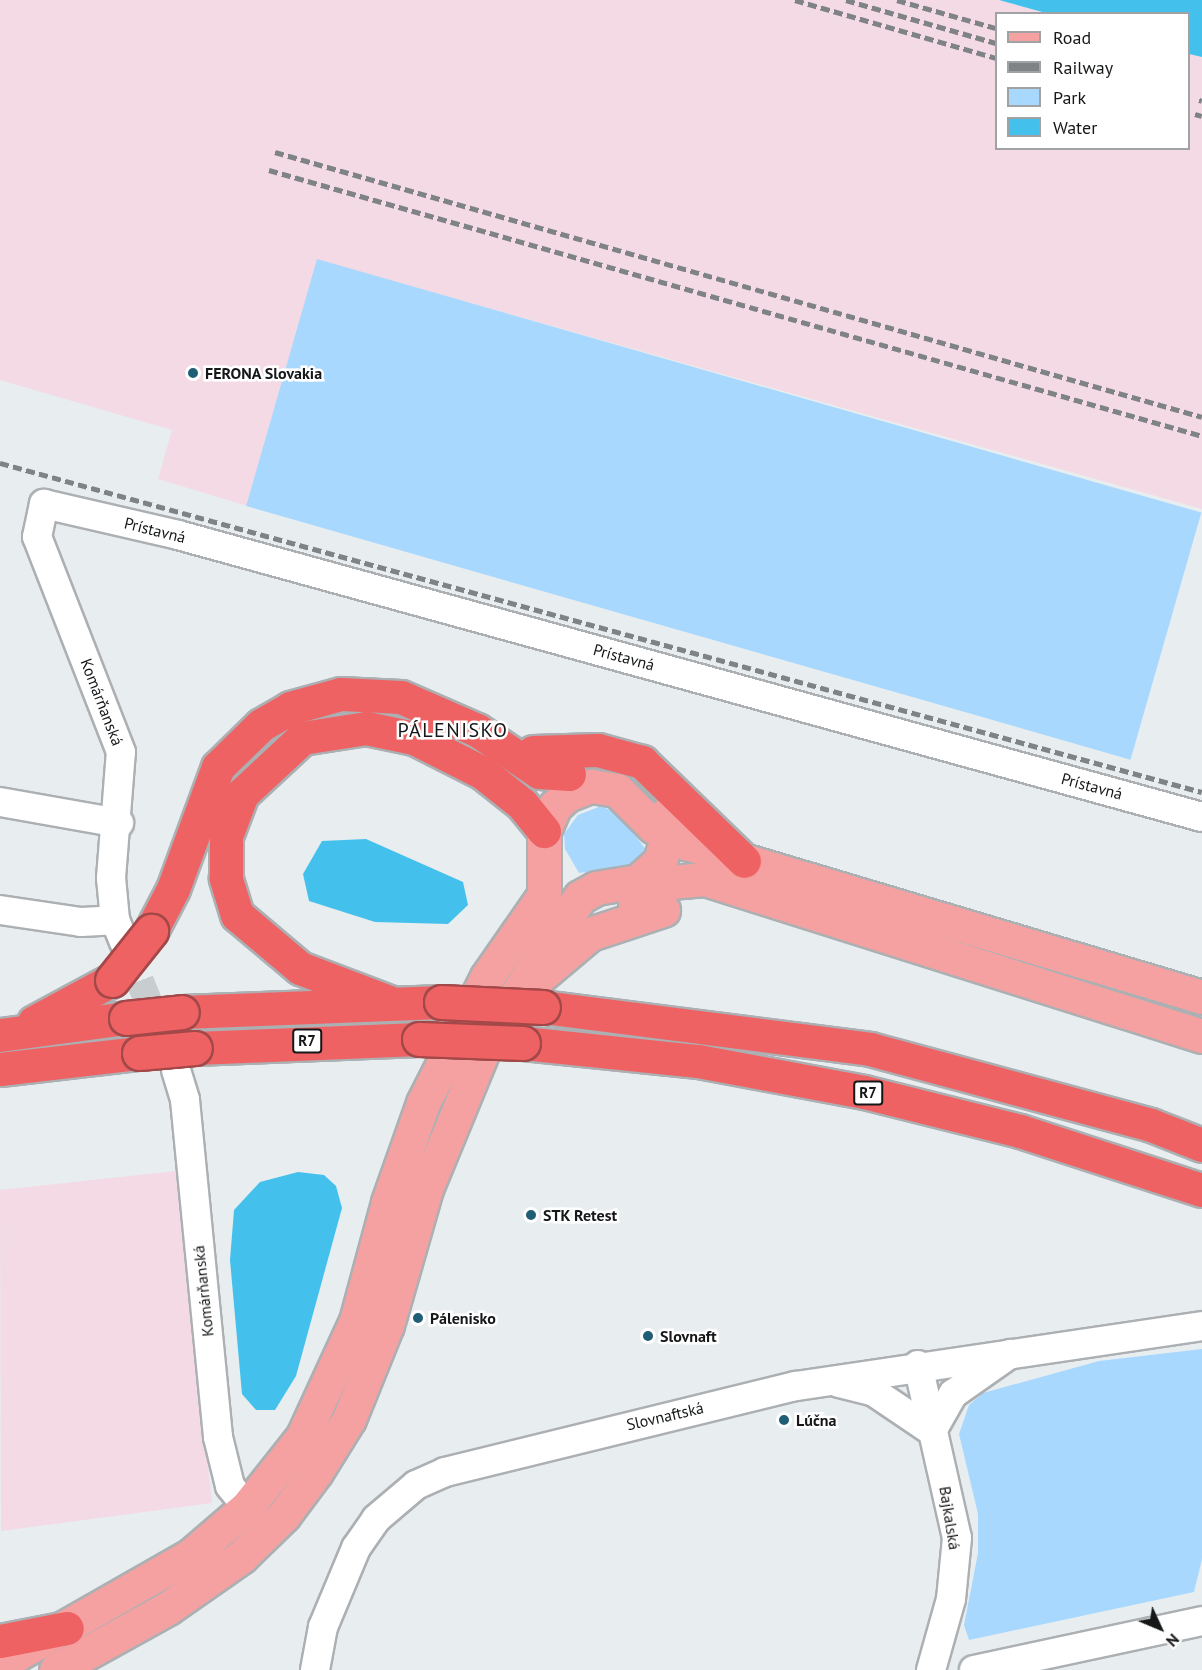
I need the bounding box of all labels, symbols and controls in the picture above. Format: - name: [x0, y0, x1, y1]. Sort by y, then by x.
- legend: [995, 12, 1190, 150]
- text: Road: [1053, 26, 1091, 49]
- text: Railway: [1053, 56, 1113, 79]
- text: Park: [1053, 86, 1086, 109]
- text: Water: [1053, 116, 1097, 139]
- place label: FERONA Slovakia: [205, 363, 323, 383]
- marker: FERONA Slovakia: [186, 366, 200, 380]
- street label: Prístavná: [122, 513, 188, 547]
- street label: Prístavná: [591, 640, 657, 674]
- street label: Komárňanská: [77, 656, 127, 748]
- district label: PÁLENISKO: [398, 718, 508, 742]
- street label: Prístavná: [1059, 769, 1125, 803]
- road number: R7: [292, 1029, 322, 1053]
- road number: R7: [853, 1081, 883, 1105]
- place label: STK Retest: [543, 1205, 617, 1225]
- marker: STK Retest: [524, 1208, 538, 1222]
- street label: Komárňanská: [189, 1244, 217, 1338]
- place label: Pálenisko: [430, 1308, 496, 1328]
- marker: Pálenisko: [411, 1311, 425, 1325]
- place label: Slovnaft: [660, 1326, 716, 1346]
- marker: Slovnaft: [641, 1329, 655, 1343]
- street label: Slovnaftská: [625, 1398, 705, 1434]
- place label: Lúčna: [796, 1410, 837, 1430]
- marker: Lúčna: [777, 1413, 791, 1427]
- street label: Bajkalská: [935, 1485, 965, 1551]
- north arrow: [1130, 1598, 1190, 1658]
- text: N: [1162, 1630, 1184, 1651]

